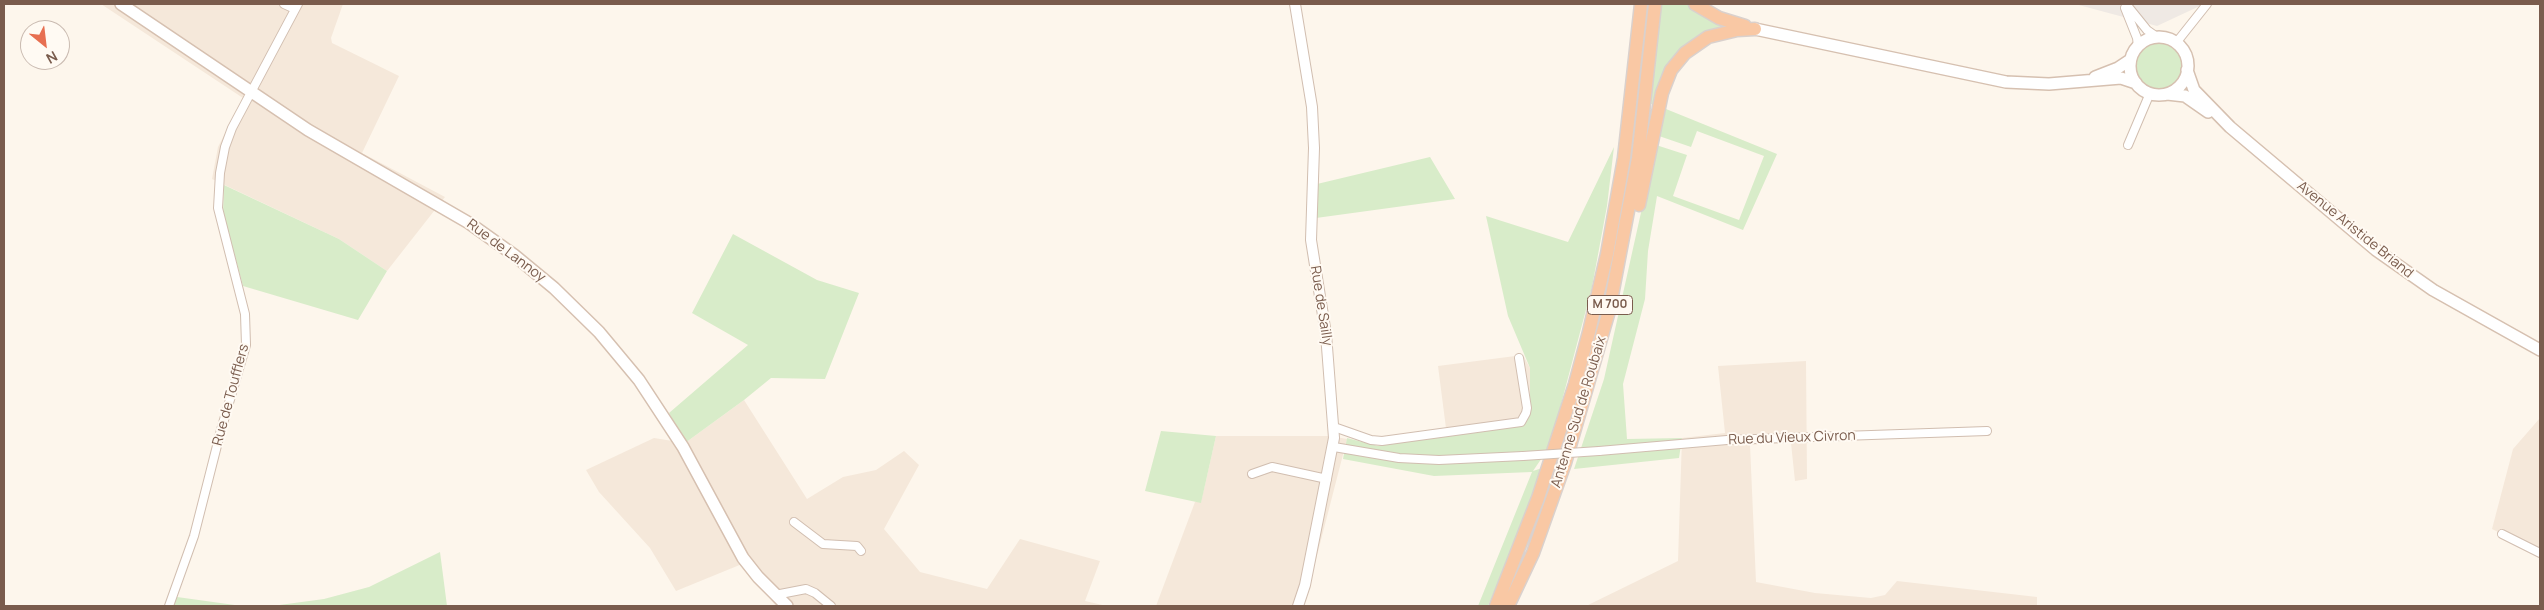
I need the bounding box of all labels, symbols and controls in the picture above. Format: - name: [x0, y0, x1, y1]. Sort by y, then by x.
- north arrow: [20, 20, 70, 70]
- text: N: [43, 47, 61, 68]
- street label: Avenue Aristide Briand: [2294, 178, 2416, 282]
- street label: Rue de Lannoy: [463, 216, 549, 286]
- street label: Rue de Sailly: [1306, 265, 1336, 347]
- road number: M 700: [1588, 296, 1632, 314]
- street label: Antenne Sud de Roubaix: [1548, 334, 1610, 490]
- street label: Rue de Toufflers: [209, 342, 253, 448]
- street label: Rue du Vieux Civron: [1728, 427, 1856, 449]

